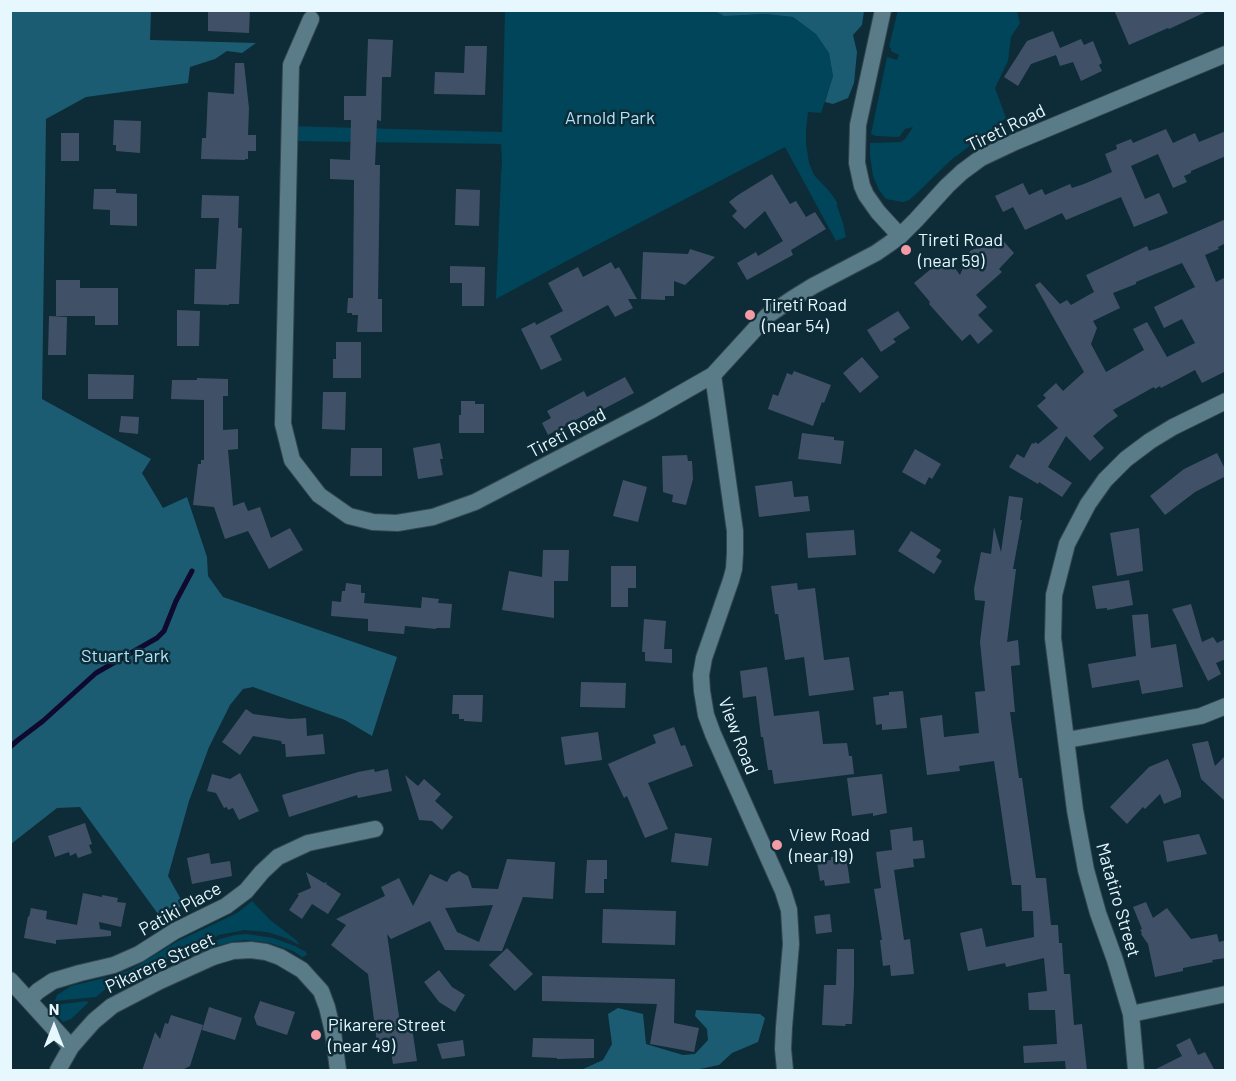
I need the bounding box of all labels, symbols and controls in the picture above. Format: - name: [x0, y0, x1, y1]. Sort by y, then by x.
- street label: Tireti Road: [963, 100, 1049, 156]
- park label: Arnold Park: [565, 107, 655, 129]
- place label: Tireti Road (near 59): [918, 229, 1003, 272]
- marker: Tireti Road (near 59): [899, 243, 913, 257]
- place label: Tireti Road (near 54): [762, 294, 847, 336]
- marker: Tireti Road (near 54): [743, 308, 757, 322]
- street label: Tireti Road: [524, 403, 610, 463]
- park label: Stuart Park: [81, 645, 169, 667]
- street label: View Road: [713, 694, 763, 778]
- place label: View Road (near 19): [789, 824, 870, 866]
- marker: View Road (near 19): [770, 838, 784, 852]
- street label: Matatiro Street: [1091, 840, 1145, 960]
- street label: Patiki Place: [135, 878, 225, 940]
- street label: Pikarere Street: [102, 928, 218, 998]
- north arrow: [24, 997, 84, 1057]
- text: N: [49, 999, 59, 1018]
- place label: Pikarere Street (near 49): [328, 1014, 446, 1056]
- marker: Pikarere Street (near 49): [309, 1028, 323, 1042]

